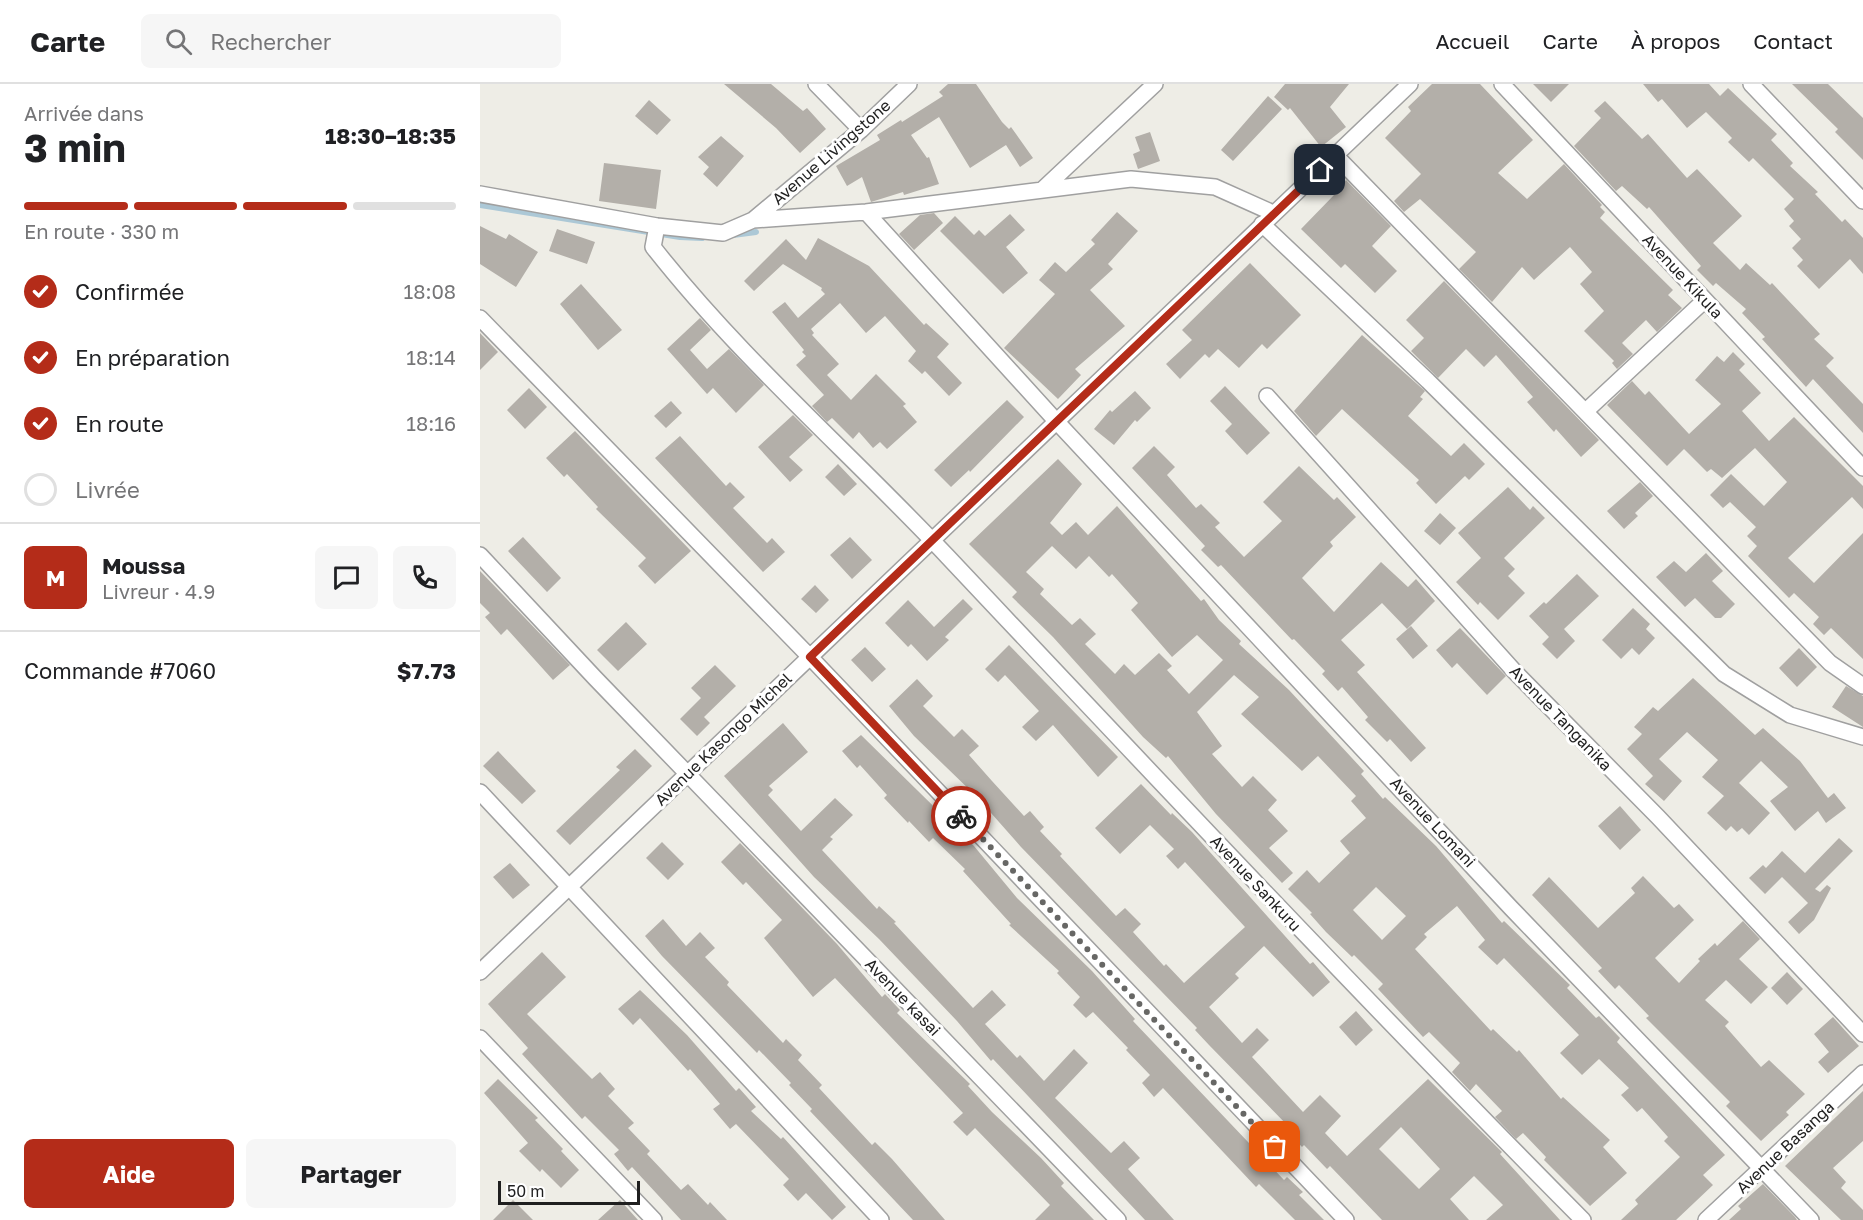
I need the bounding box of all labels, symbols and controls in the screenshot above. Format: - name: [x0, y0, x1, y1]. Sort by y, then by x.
- search box: [141, 14, 561, 68]
- text: Carte: [30, 25, 105, 58]
- icon: search: [162, 25, 195, 58]
- text: Rechercher: [210, 28, 331, 55]
- text: Accueil: [1436, 28, 1509, 54]
- text: Carte: [1542, 28, 1598, 54]
- text: À propos: [1631, 28, 1720, 54]
- text: Contact: [1753, 28, 1833, 54]
- street label: Avenue Livingstone: [768, 95, 894, 209]
- text: Arrivée dans: [24, 101, 144, 125]
- text: 18:30–18:35: [325, 122, 456, 149]
- text: 3 min: [24, 124, 126, 171]
- pin: [1294, 144, 1345, 195]
- icon: home: [1303, 153, 1336, 186]
- text: En route · 330 m: [24, 219, 179, 243]
- street label: Avenue Kikula: [1639, 229, 1727, 323]
- icon: check: [24, 275, 57, 308]
- text: Confirmée: [75, 278, 184, 305]
- text: 18:08: [404, 279, 456, 303]
- icon: check: [24, 341, 57, 374]
- text: En préparation: [75, 344, 230, 371]
- text: 18:14: [406, 345, 456, 369]
- icon: check: [24, 407, 57, 440]
- text: En route: [75, 410, 164, 437]
- text: 18:16: [406, 411, 456, 435]
- text: Livrée: [75, 476, 140, 503]
- button: chat: [315, 546, 378, 609]
- button: phone: [393, 546, 456, 609]
- text: Moussa: [102, 552, 185, 579]
- text: M: [46, 564, 65, 591]
- text: Livreur · 4.9: [102, 579, 215, 603]
- text: Commande #7060: [24, 657, 216, 684]
- text: $7.73: [397, 657, 456, 684]
- street label: Avenue Tanganika: [1506, 661, 1616, 775]
- street label: Avenue Kasongo Michel: [650, 668, 796, 810]
- street label: Avenue Lomani: [1386, 773, 1480, 871]
- courier: [931, 786, 991, 846]
- icon: bike: [945, 800, 978, 833]
- street label: Avenue Sankuru: [1206, 831, 1306, 935]
- street label: Avenue kasai: [861, 954, 945, 1040]
- street label: Avenue Basanga: [1732, 1097, 1838, 1197]
- pin: [1249, 1121, 1300, 1172]
- icon: bag: [1258, 1130, 1291, 1163]
- button: Aide: [24, 1139, 234, 1208]
- button: Partager: [246, 1139, 456, 1208]
- scale bar: [498, 1178, 640, 1206]
- text: 50 m: [507, 1181, 544, 1201]

